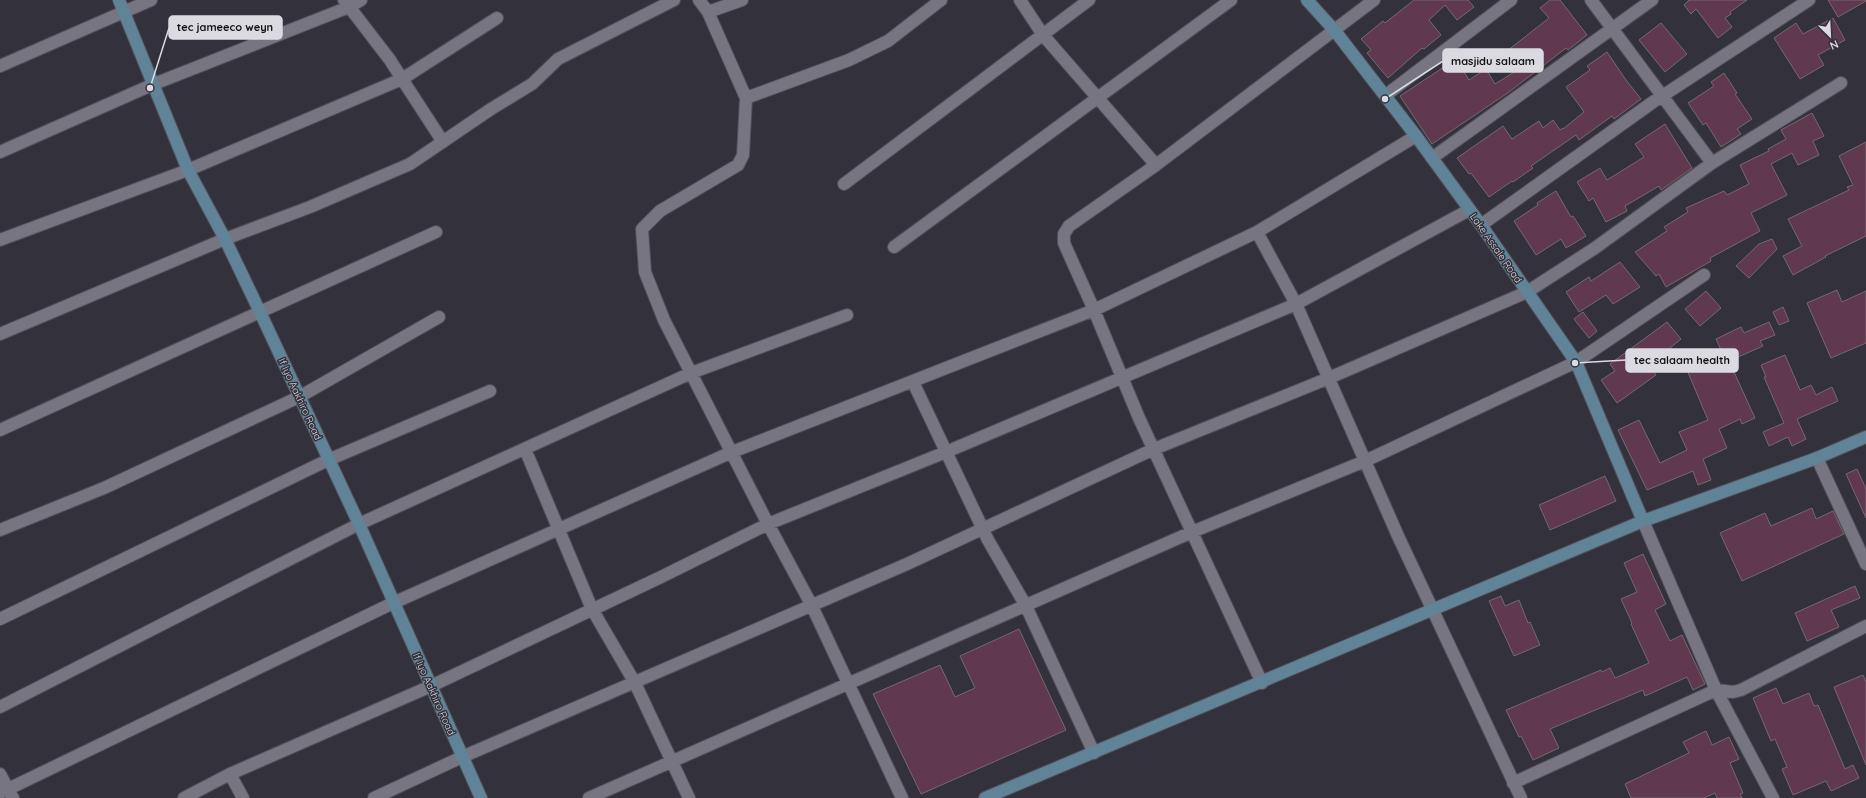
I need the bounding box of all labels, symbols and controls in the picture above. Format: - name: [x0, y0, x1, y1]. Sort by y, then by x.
- callout: tec jameeco weyn: [169, 16, 282, 39]
- north arrow: [1810, 16, 1850, 56]
- text: tec jameeco weyn: [177, 20, 273, 34]
- text: N: [1828, 37, 1841, 53]
- callout: masjidu salaam: [1443, 49, 1543, 72]
- text: masjidu salaam: [1451, 54, 1535, 68]
- street label: Lake Assale Road: [1467, 211, 1525, 285]
- callout: tec salaam health: [1626, 349, 1738, 372]
- text: tec salaam health: [1634, 353, 1730, 367]
- street label: If Iyo Aakhiro Road: [275, 356, 325, 442]
- street label: If Iyo Aakhiro Road: [410, 651, 458, 737]

